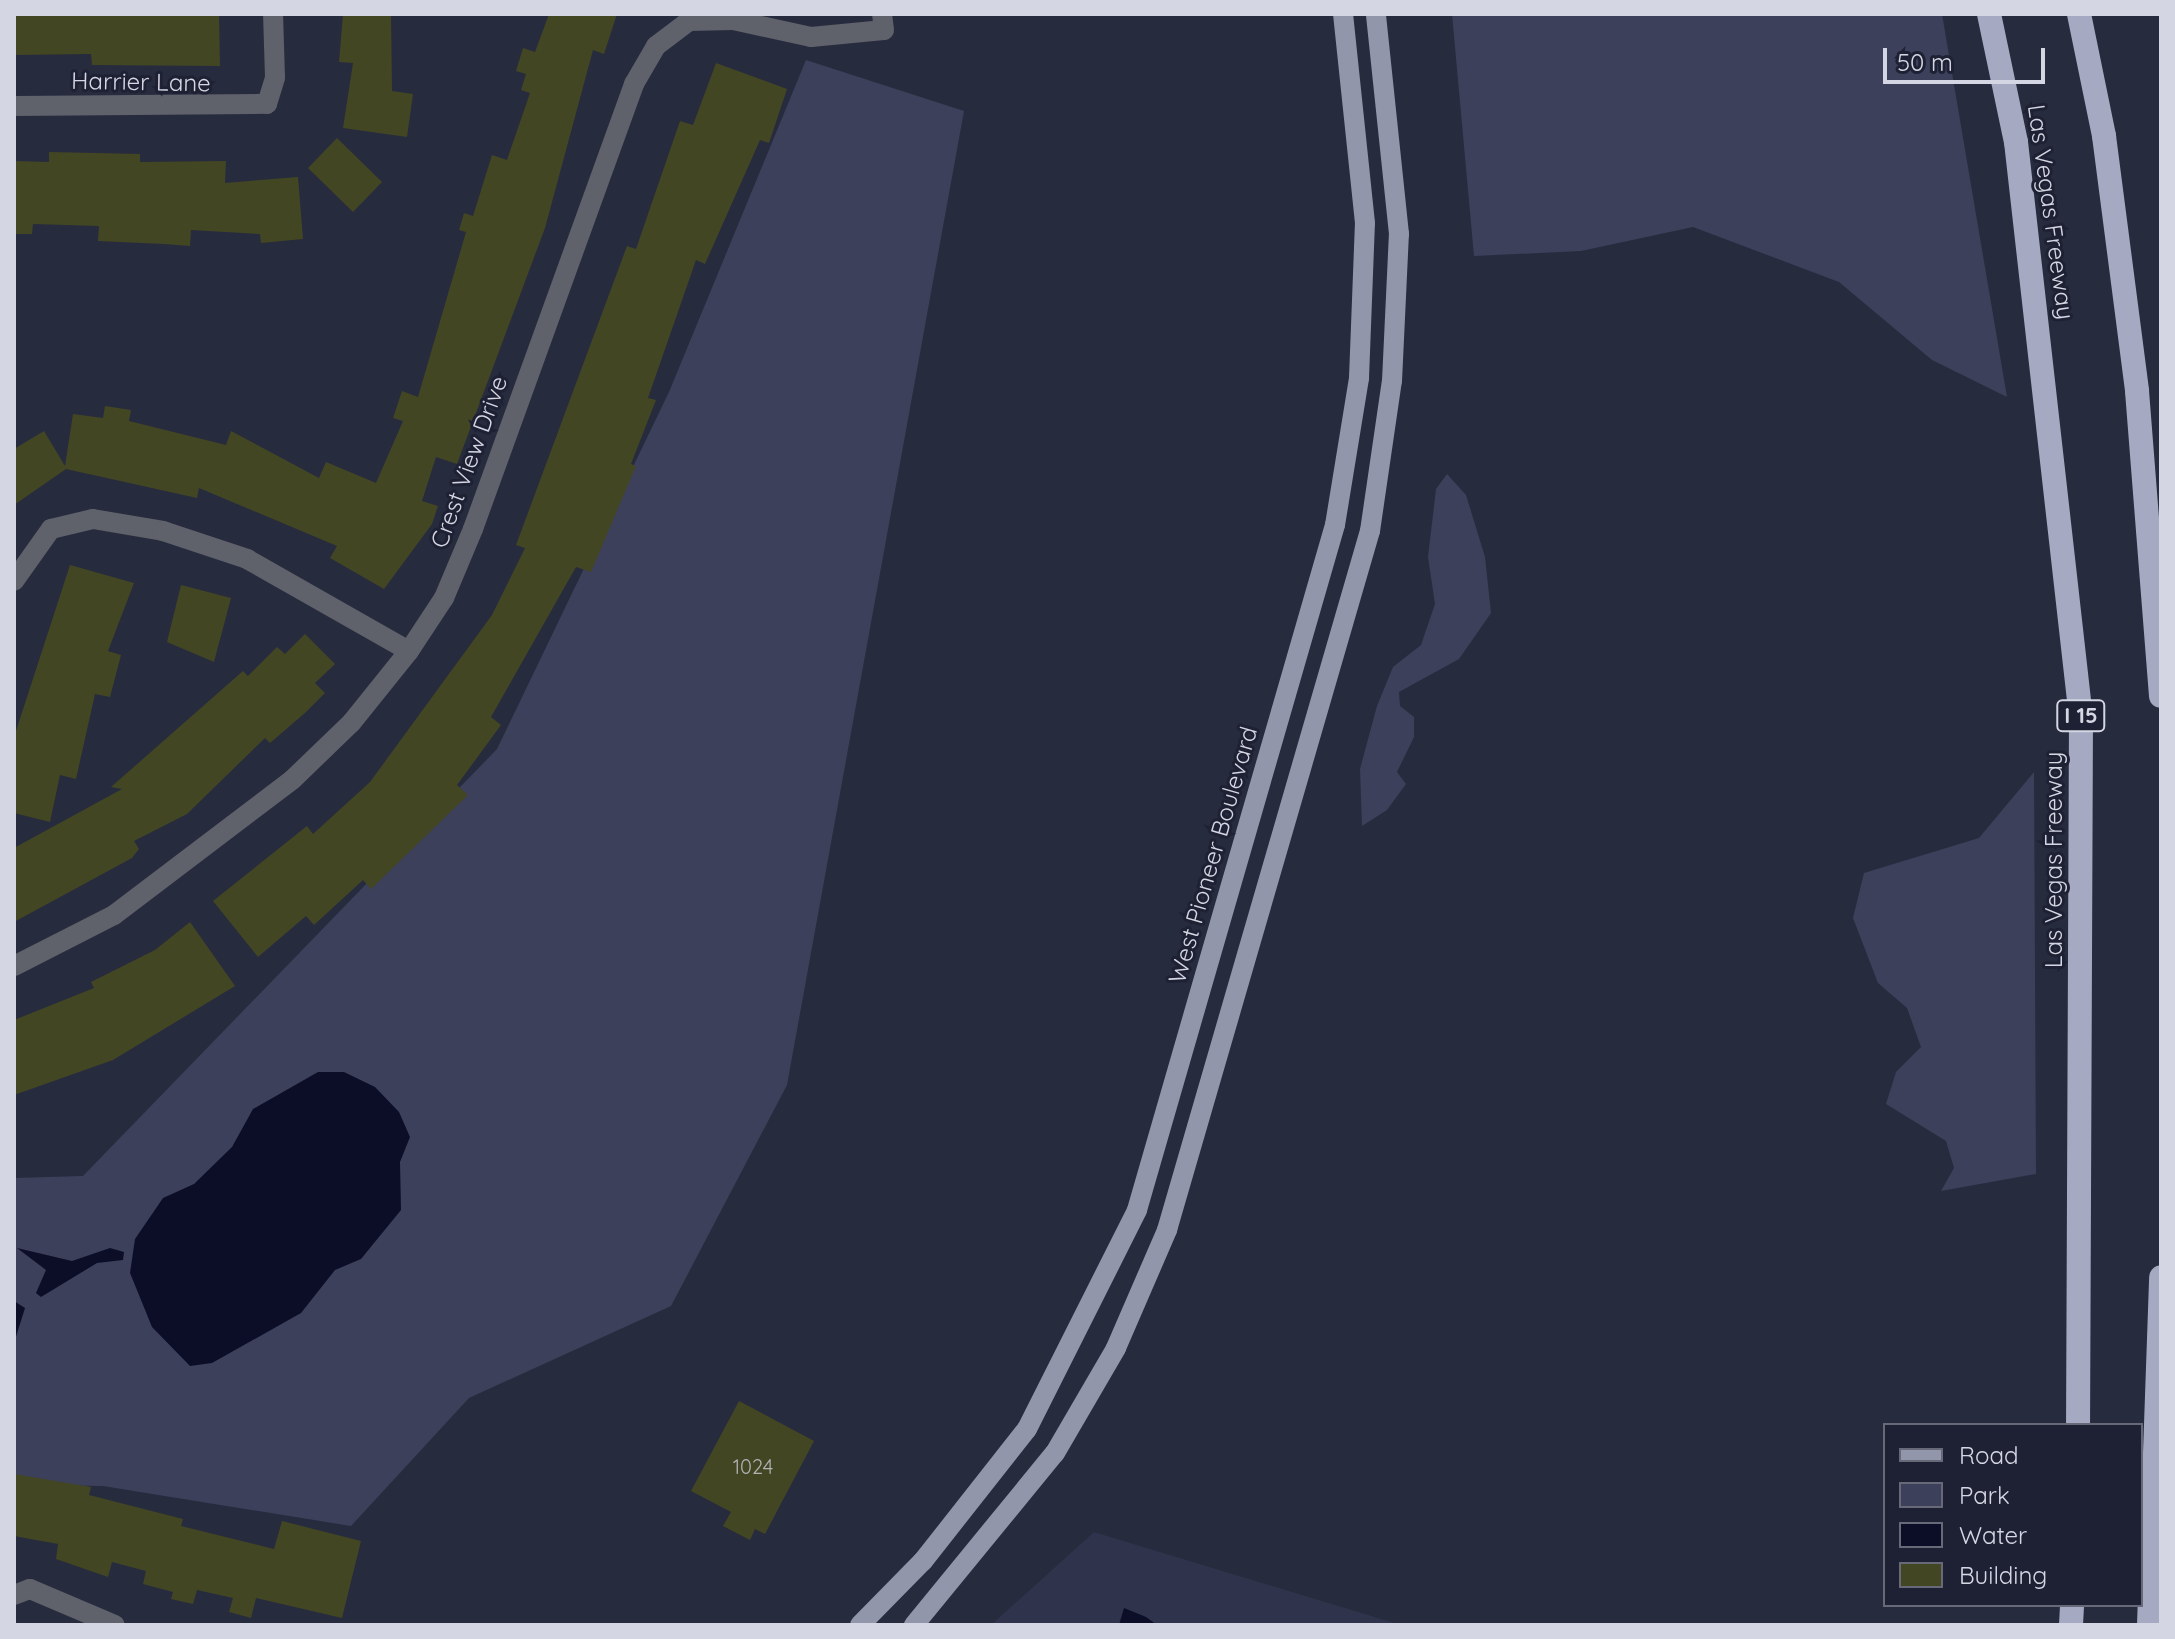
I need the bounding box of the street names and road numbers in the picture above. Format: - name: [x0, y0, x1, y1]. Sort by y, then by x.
- street label: Harrier Lane: [71, 66, 211, 98]
- street label: Las Vegas Freeway: [2022, 103, 2080, 321]
- street label: Crest View Drive: [425, 372, 513, 552]
- road number: I 15: [2055, 698, 2107, 734]
- street label: West Pioneer Boulevard: [1163, 723, 1263, 987]
- street label: Las Vegas Freeway: [2040, 752, 2068, 968]

